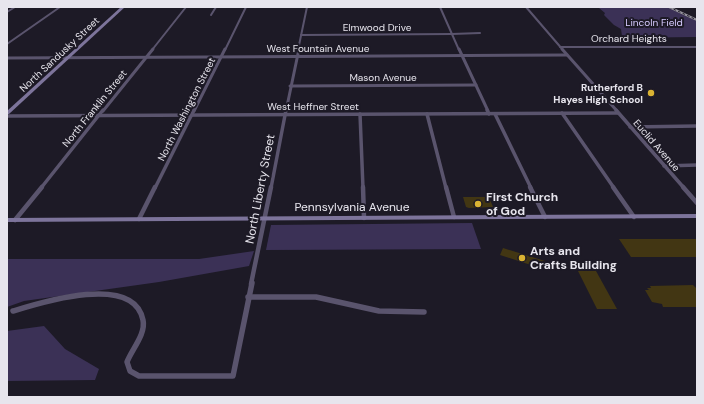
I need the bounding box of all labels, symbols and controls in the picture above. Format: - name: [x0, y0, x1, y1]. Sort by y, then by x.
- street label: North Sandusky Street: [17, 14, 102, 95]
- park label: Lincoln Field: [625, 16, 683, 29]
- street label: Elmwood Drive: [343, 21, 412, 34]
- street label: Orchard Heights: [591, 32, 667, 45]
- street label: West Fountain Avenue: [267, 42, 370, 55]
- street label: North Washington Street: [155, 55, 218, 163]
- street label: North Franklin Street: [59, 67, 130, 150]
- street label: Mason Avenue: [349, 71, 417, 84]
- place label: Rutherford B Hayes High School: [553, 81, 643, 106]
- marker: Rutherford B Hayes High School: [646, 88, 656, 98]
- street label: West Heffner Street: [267, 100, 359, 113]
- street label: Euclid Avenue: [631, 117, 683, 174]
- street label: North Liberty Street: [242, 133, 279, 245]
- place label: First Church of God: [486, 189, 558, 219]
- street label: Pennsylvania Avenue: [294, 199, 410, 215]
- marker: First Church of God: [473, 199, 483, 209]
- place label: Arts and Crafts Building: [530, 243, 617, 273]
- marker: Arts and Crafts Building: [517, 253, 527, 263]

